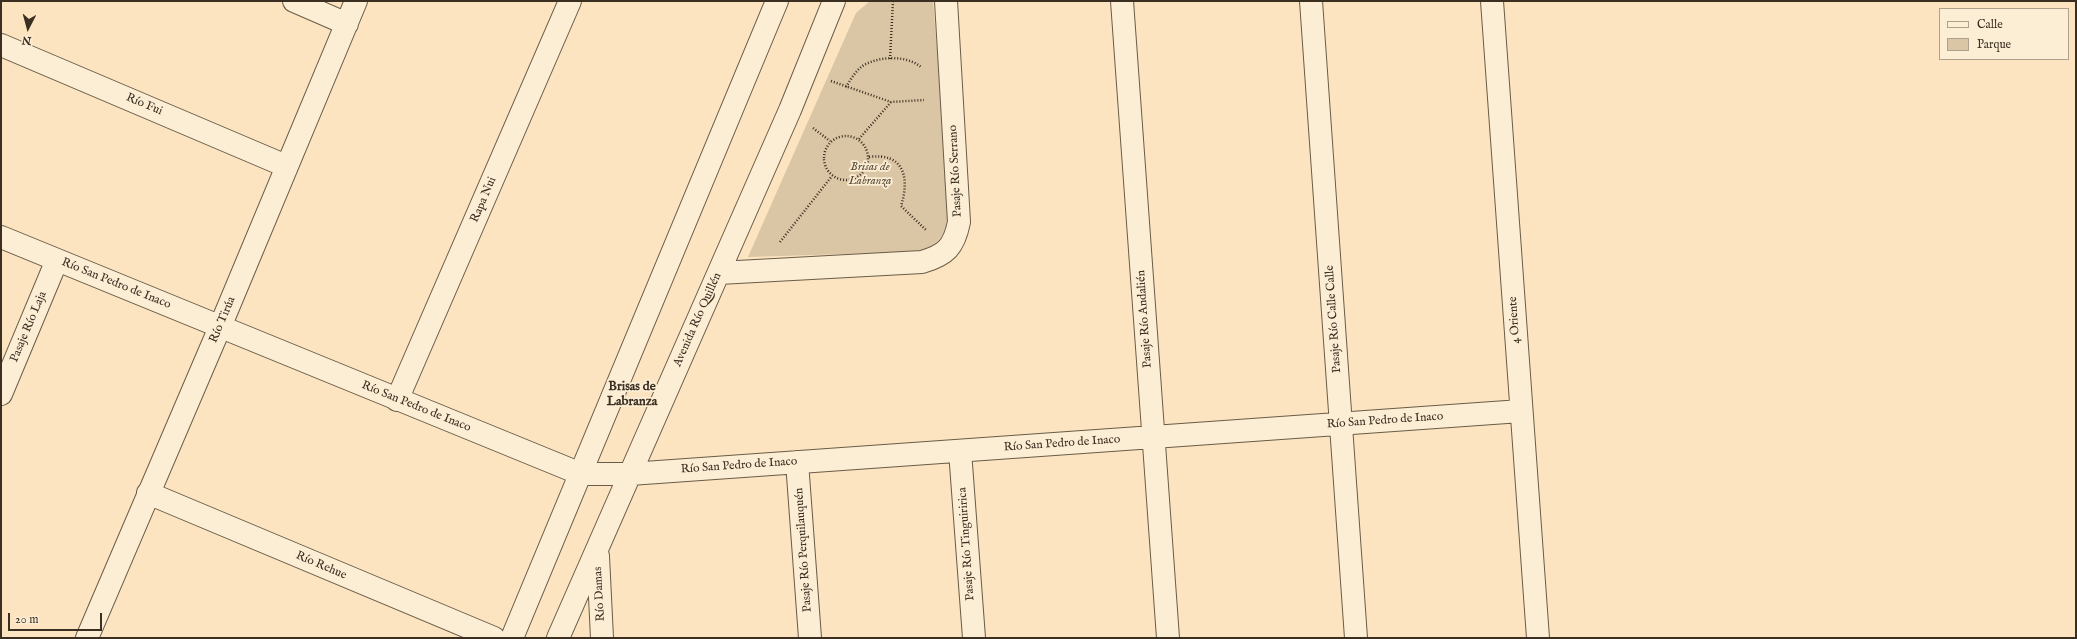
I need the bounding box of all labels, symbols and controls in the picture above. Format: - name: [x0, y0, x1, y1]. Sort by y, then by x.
- north arrow: [8, 8, 48, 48]
- legend: [1939, 8, 2069, 60]
- text: Calle: [1977, 17, 2003, 32]
- text: N: [21, 32, 32, 47]
- text: Parque: [1977, 37, 2011, 52]
- street label: Río Fui: [124, 91, 164, 119]
- street label: Pasaje Río Serrano: [946, 125, 966, 217]
- park label: Brisas de Labranza: [849, 161, 891, 189]
- street label: Rapa Nui: [468, 175, 500, 225]
- street label: Río San Pedro de Inaco: [59, 255, 173, 313]
- street label: Pasaje Río Calle Calle: [1323, 265, 1345, 373]
- street label: Pasaje Río Andalién: [1134, 270, 1156, 368]
- street label: Avenida Río Quillén: [671, 271, 725, 369]
- street label: Pasaje Río Laja: [8, 289, 50, 365]
- street label: Río Tirúa: [207, 295, 239, 345]
- street label: 4 Oriente: [1506, 296, 1524, 344]
- street label: Río San Pedro de Inaco: [359, 378, 473, 436]
- district label: Brisas de Labranza: [607, 379, 657, 410]
- street label: Río San Pedro de Inaco: [1326, 410, 1444, 432]
- street label: Río San Pedro de Inaco: [1003, 433, 1121, 455]
- street label: Río San Pedro de Inaco: [680, 455, 798, 477]
- street label: Pasaje Río Perquilauquén: [792, 487, 816, 613]
- street label: Pasaje Río Tinguiririca: [956, 487, 978, 601]
- street label: Río Rehue: [293, 549, 349, 583]
- street label: Río Damas: [591, 566, 609, 622]
- scale bar: [10, 605, 104, 631]
- text: 20 m: [15, 612, 38, 627]

